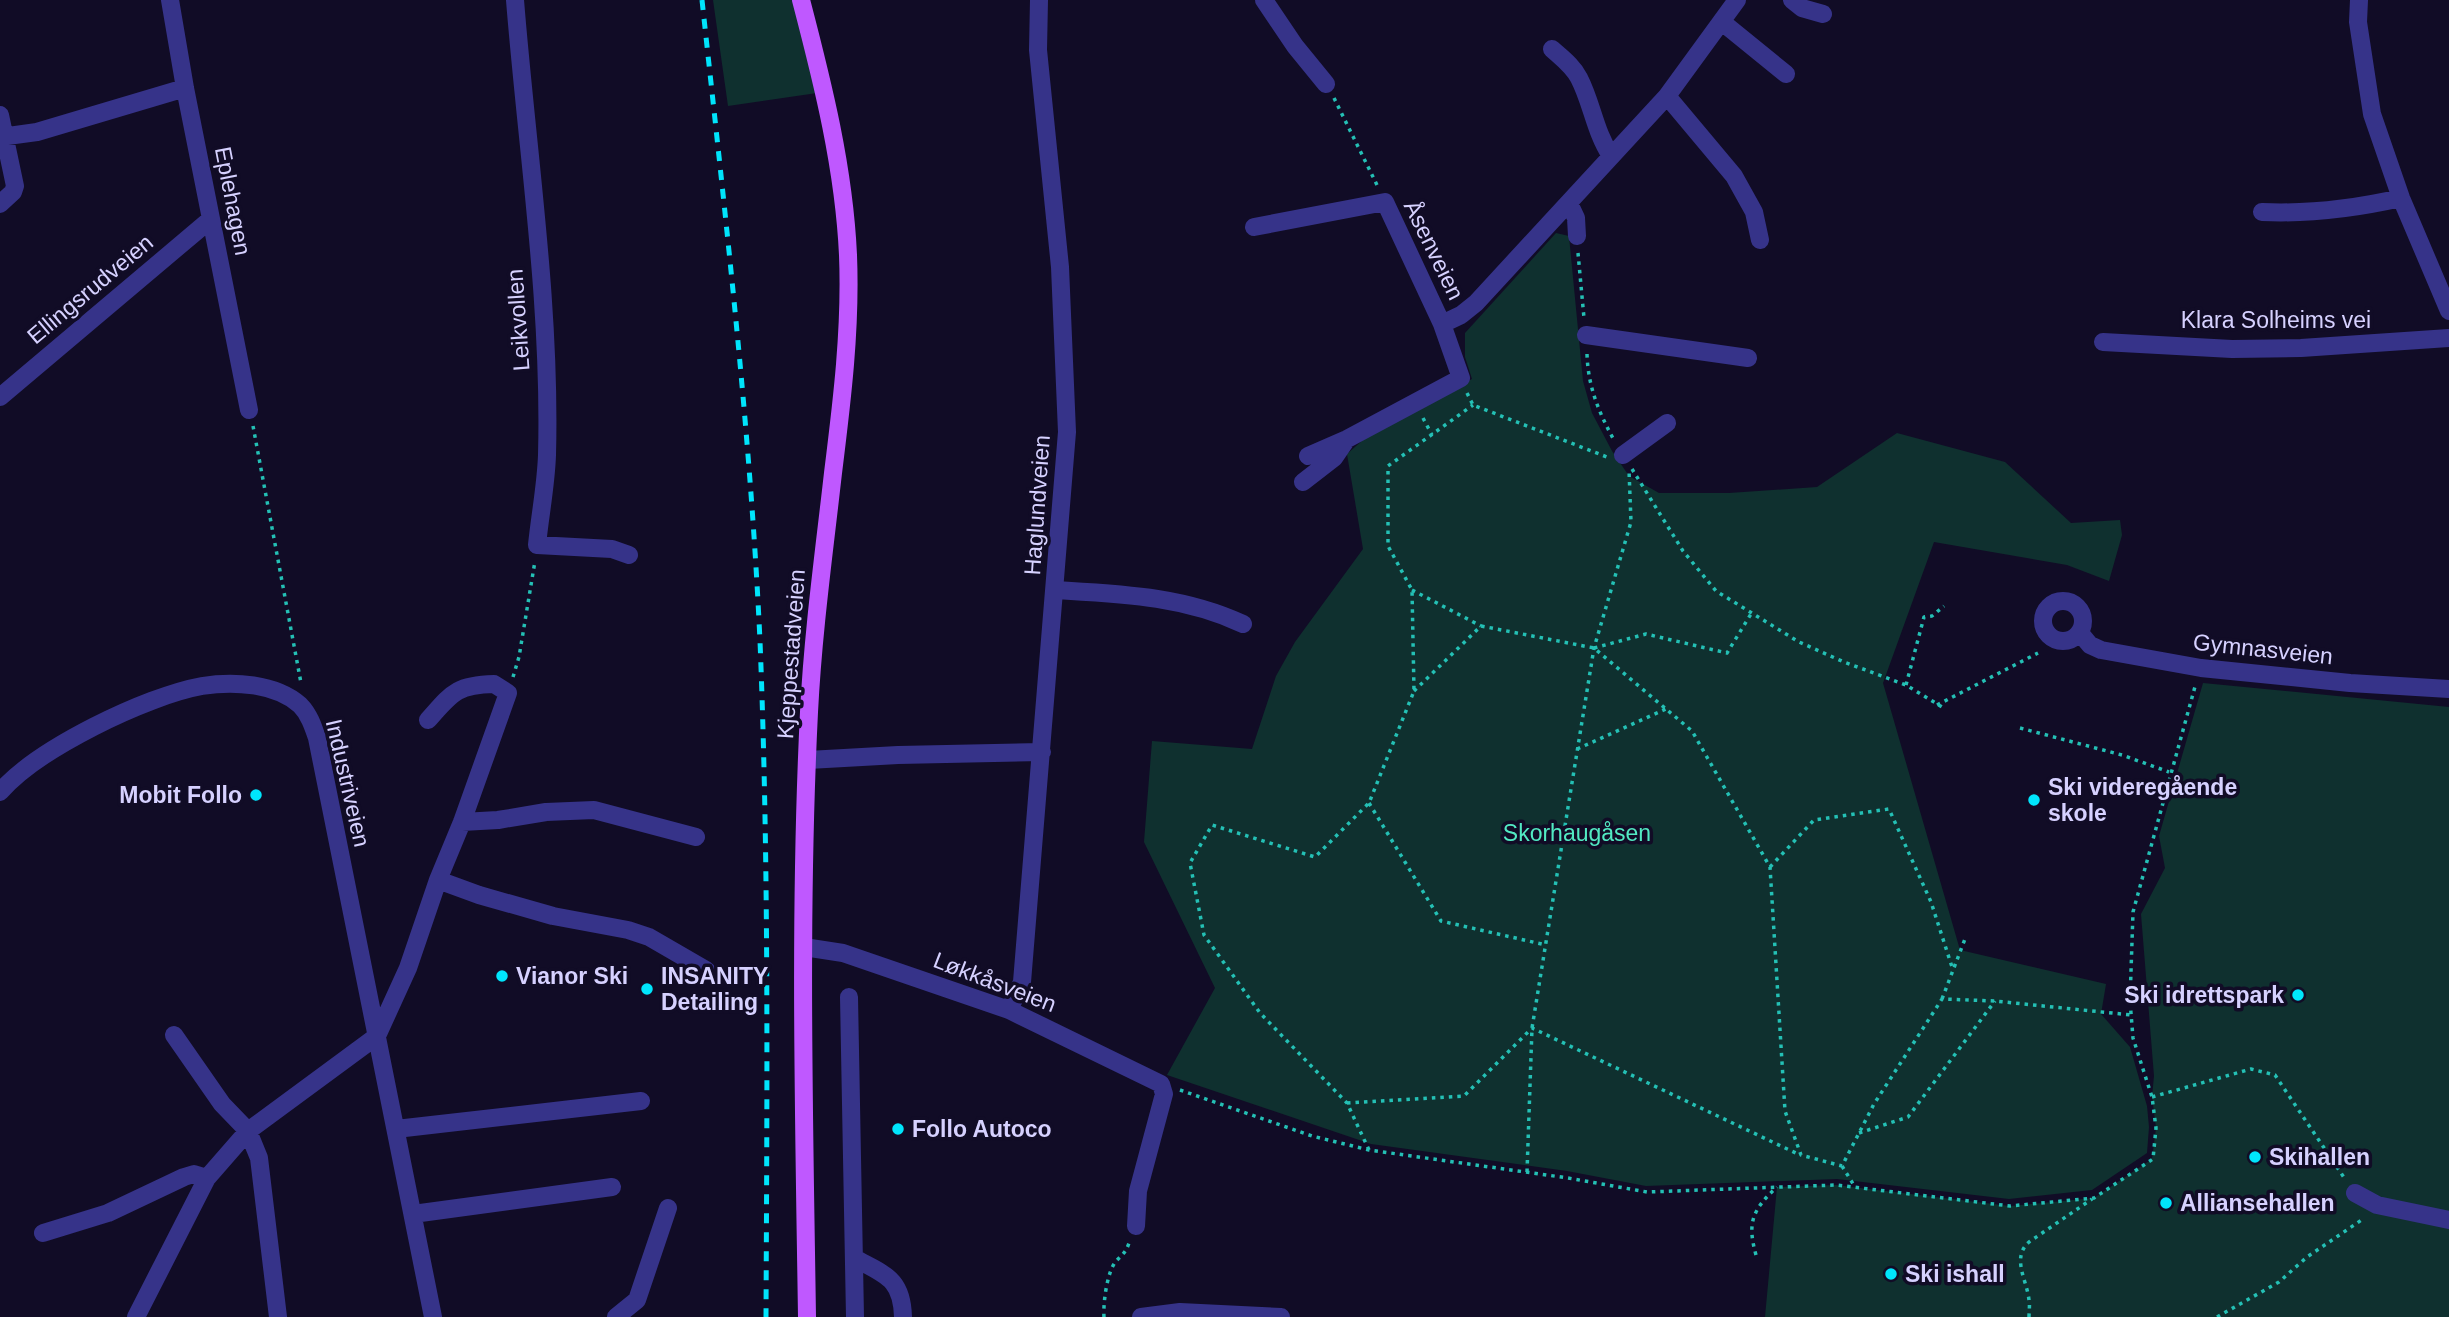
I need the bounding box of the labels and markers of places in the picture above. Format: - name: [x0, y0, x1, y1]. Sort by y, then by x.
- place label: Ski videregående skole: [2048, 774, 2237, 826]
- place label: Mobit Follo: [119, 782, 242, 808]
- marker: Mobit Follo: [248, 787, 264, 803]
- marker: Ski videregående skole: [2026, 792, 2042, 808]
- place label: Vianor Ski: [516, 963, 628, 989]
- place label: INSANITY Detailing: [661, 963, 768, 1015]
- marker: Vianor Ski: [494, 968, 510, 984]
- marker: INSANITY Detailing: [639, 981, 655, 997]
- place label: Ski idrettspark: [2124, 982, 2284, 1008]
- marker: Ski idrettspark: [2290, 987, 2306, 1003]
- place label: Follo Autoco: [912, 1116, 1052, 1142]
- marker: Follo Autoco: [890, 1121, 906, 1137]
- place label: Skihallen: [2269, 1144, 2370, 1170]
- marker: Skihallen: [2247, 1149, 2263, 1165]
- place label: Alliansehallen: [2180, 1190, 2335, 1216]
- marker: Alliansehallen: [2158, 1195, 2174, 1211]
- place label: Ski ishall: [1905, 1261, 2005, 1287]
- marker: Ski ishall: [1883, 1266, 1899, 1282]

